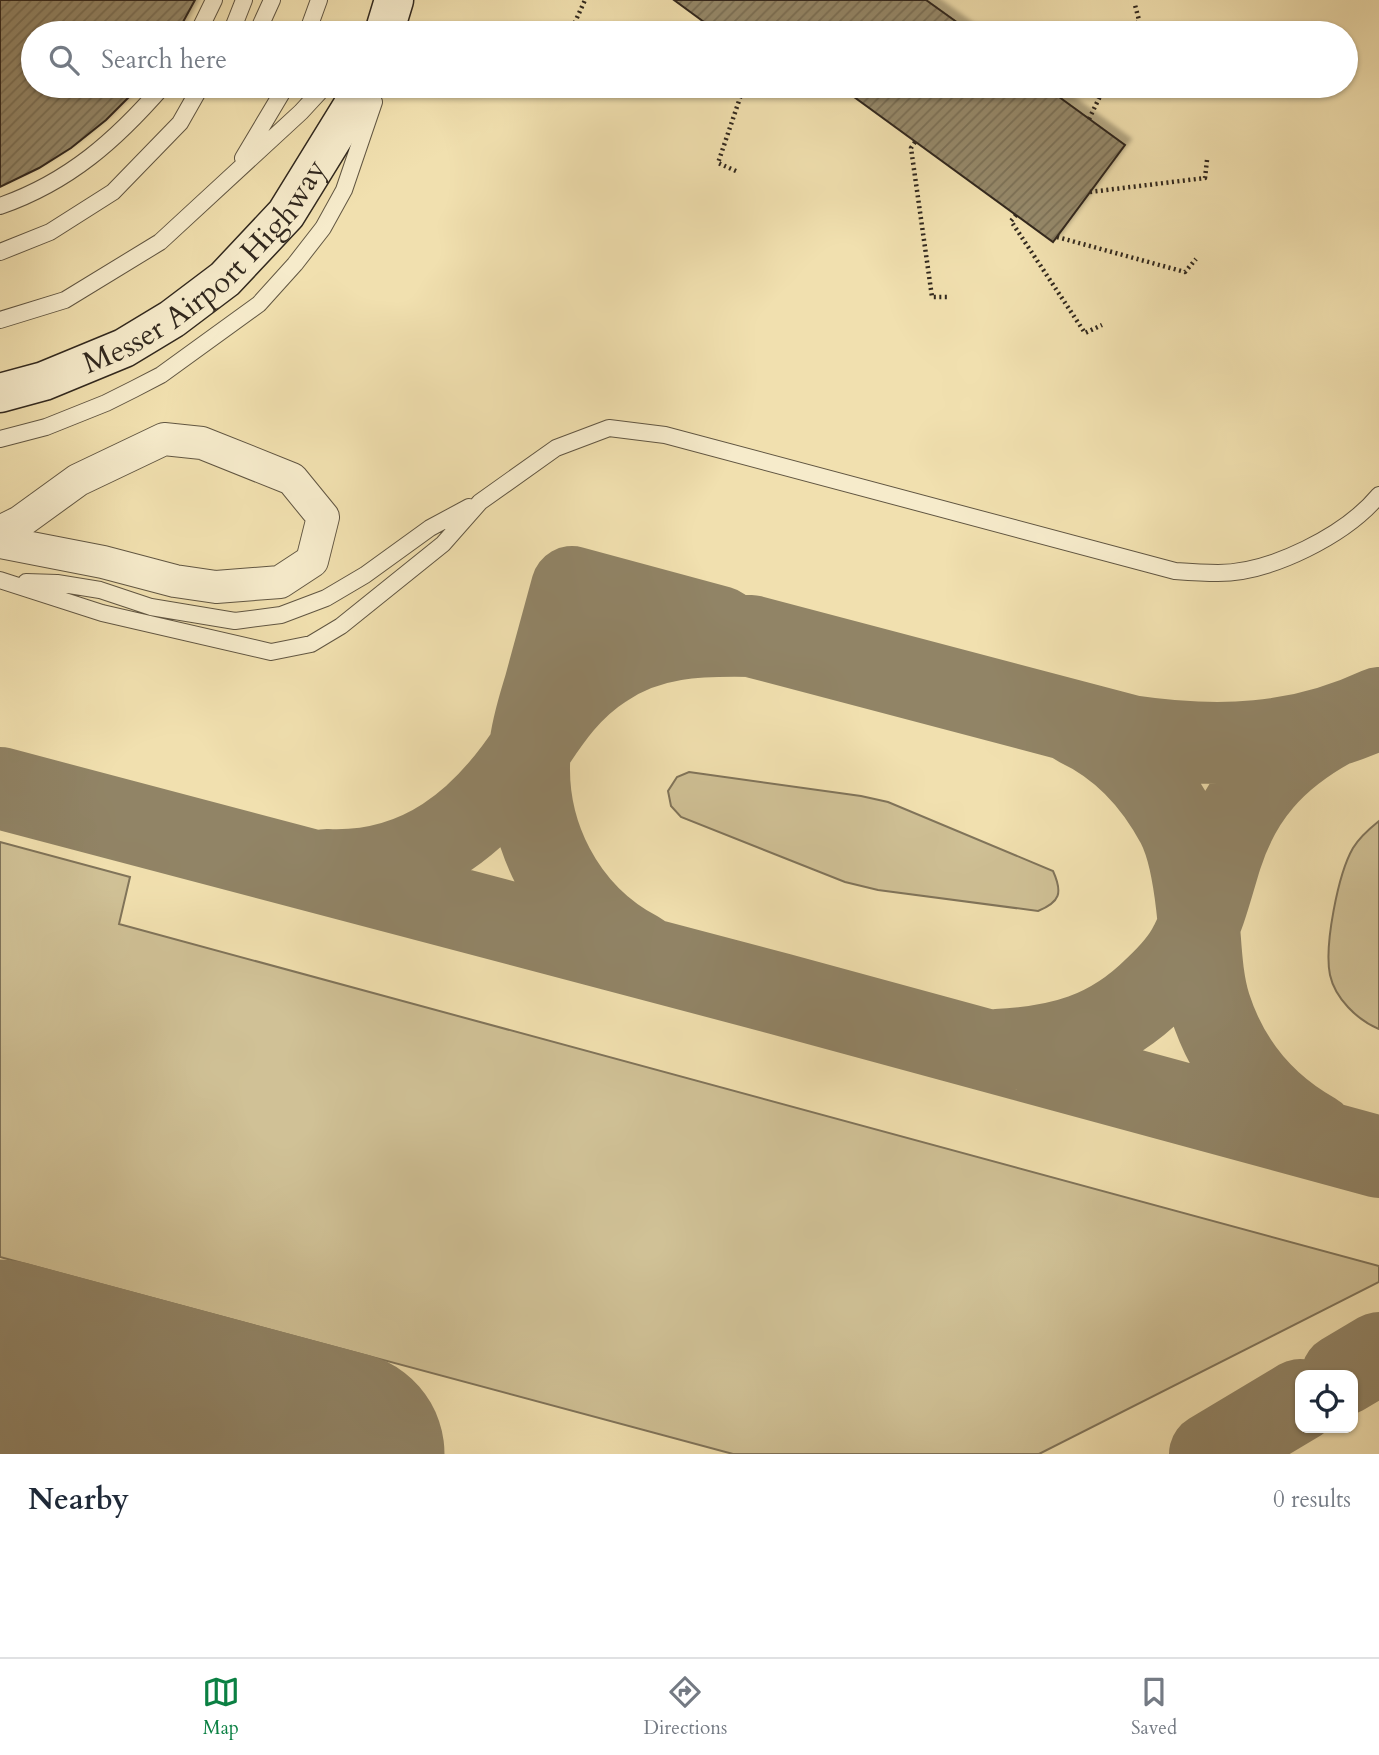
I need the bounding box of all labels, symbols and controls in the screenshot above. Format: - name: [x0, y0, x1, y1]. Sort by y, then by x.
- search box: [21, 21, 1358, 98]
- icon: search: [45, 41, 83, 79]
- text: Search here: [101, 42, 227, 77]
- street label: Messer Airport Highway: [77, 151, 336, 384]
- map controls: [1295, 1370, 1358, 1433]
- button: locate: [1295, 1370, 1358, 1433]
- text: Nearby: [28, 1479, 129, 1520]
- text: 0 results: [1273, 1484, 1351, 1515]
- tab: Map: [202, 1673, 240, 1741]
- tab: Directions: [644, 1673, 727, 1741]
- tab: Saved: [1131, 1673, 1177, 1741]

